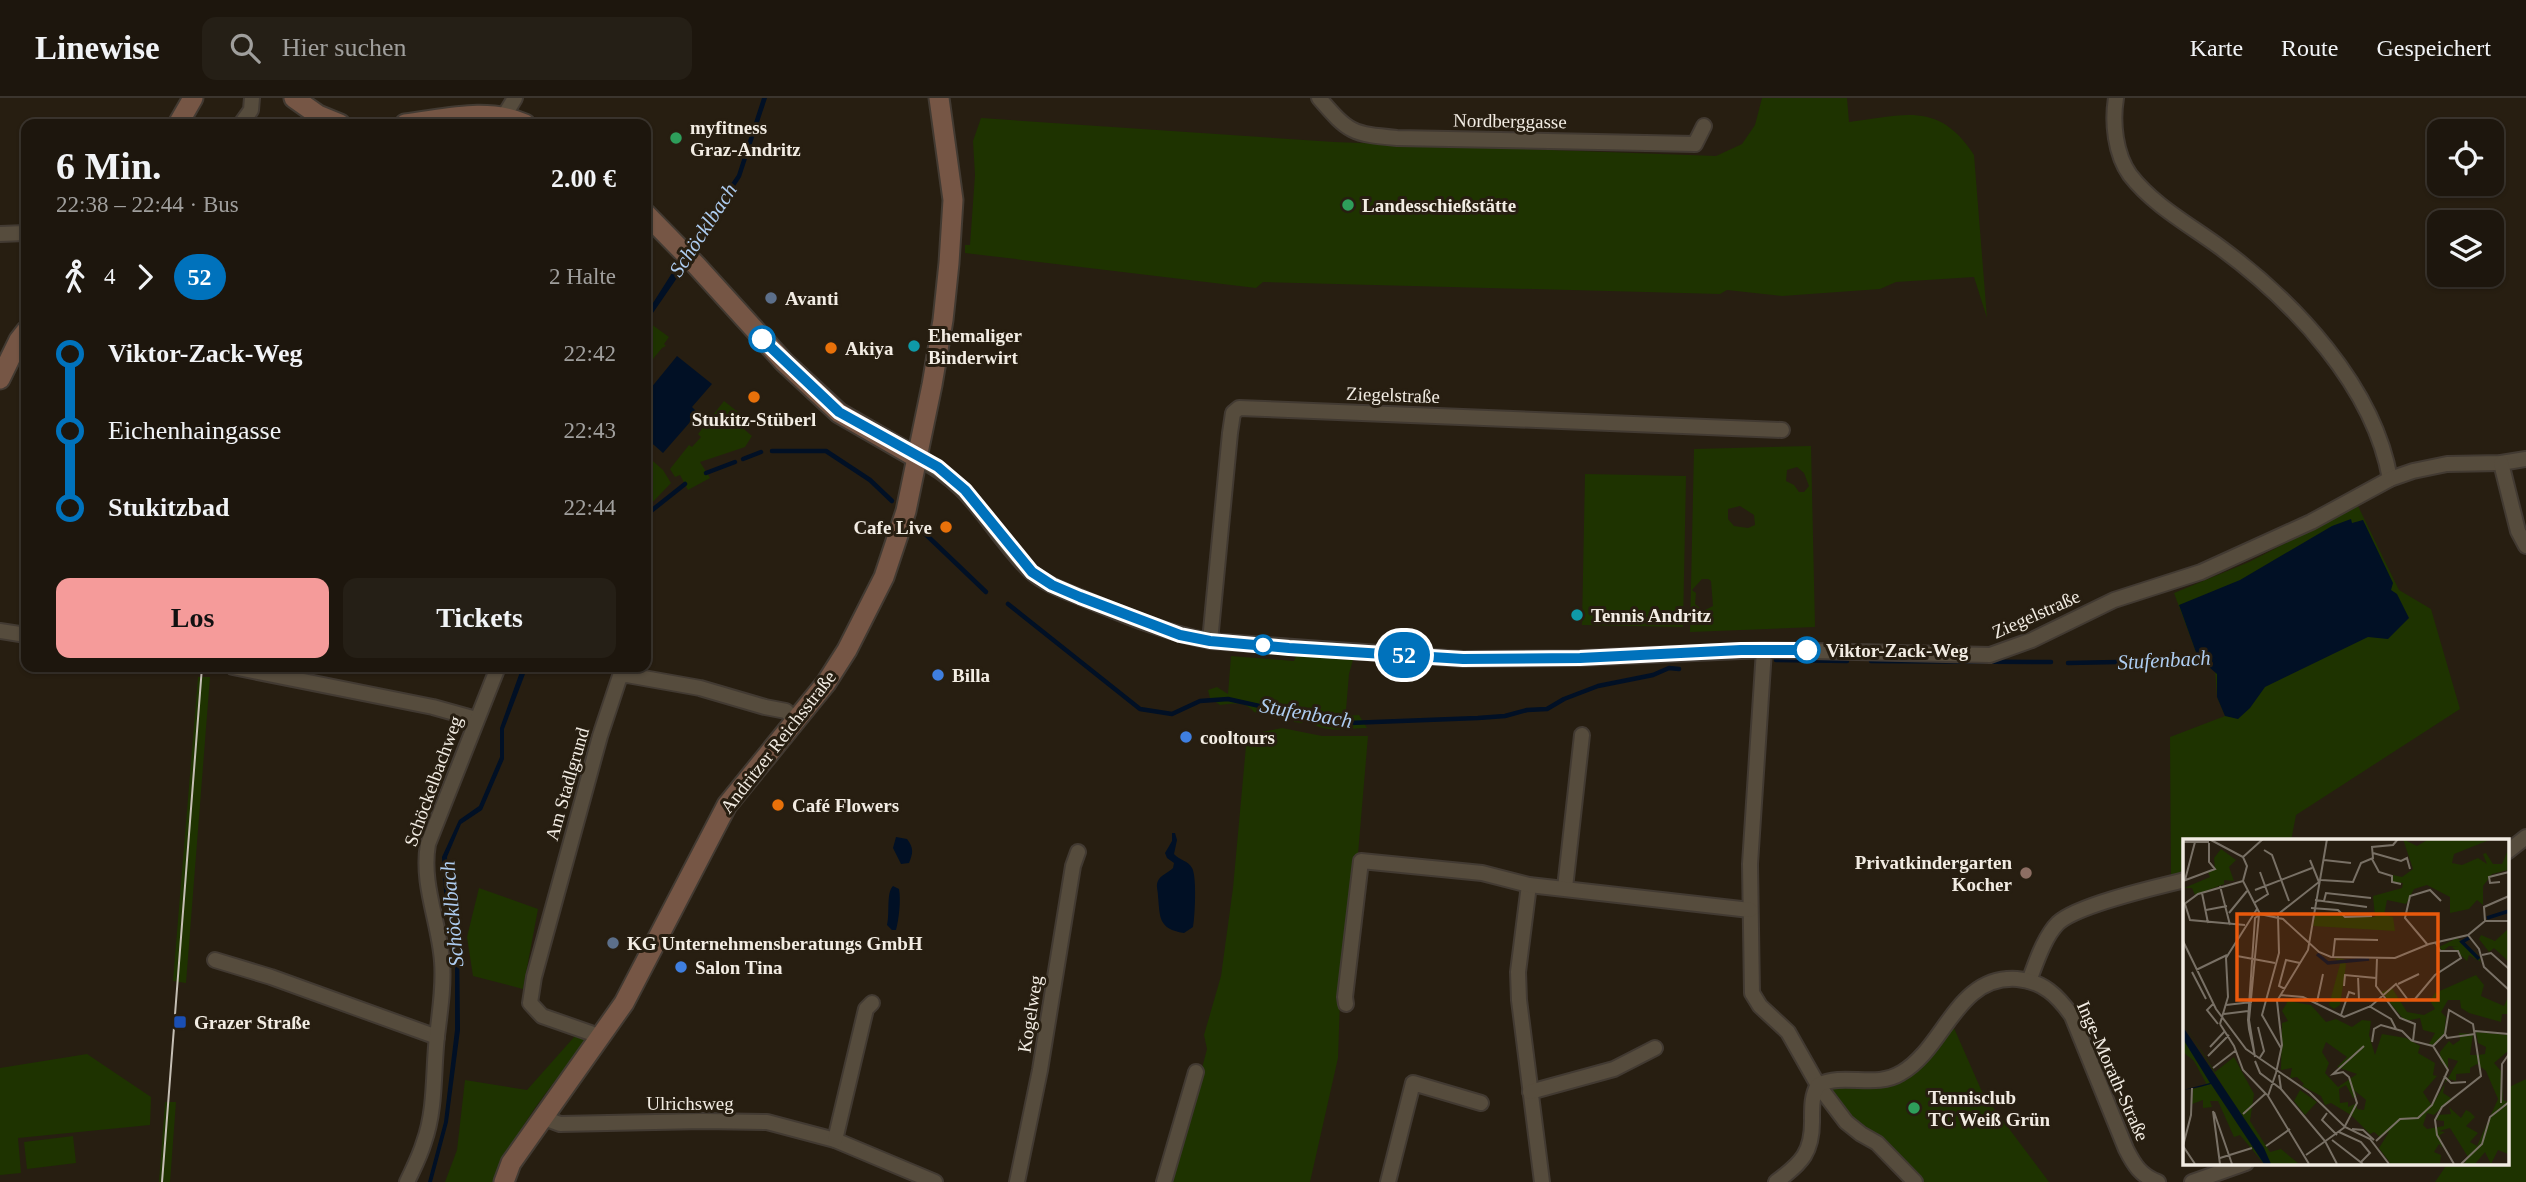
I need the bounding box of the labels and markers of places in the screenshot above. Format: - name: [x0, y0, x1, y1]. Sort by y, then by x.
- place label: myfitness Graz-Andritz: [690, 117, 801, 160]
- marker: myfitness Graz-Andritz: [668, 130, 684, 146]
- place label: Landesschießstätte: [1362, 195, 1516, 216]
- marker: Landesschießstätte: [1340, 197, 1356, 213]
- place label: Avanti: [785, 288, 838, 309]
- marker: Avanti: [763, 290, 779, 306]
- place label: Ehemaliger Binderwirt: [928, 325, 1022, 368]
- unlabelled marker: [749, 326, 775, 352]
- place label: Akiya: [845, 338, 894, 359]
- marker: Ehemaliger Binderwirt: [906, 338, 922, 354]
- marker: Akiya: [823, 340, 839, 356]
- marker: Stukitz-Stüberl: [746, 389, 762, 405]
- place label: Stukitz-Stüberl: [692, 409, 816, 430]
- place label: Cafe Live: [853, 517, 932, 538]
- marker: Cafe Live: [938, 519, 954, 535]
- place label: Tennis Andritz: [1591, 605, 1712, 626]
- marker: Tennis Andritz: [1569, 607, 1585, 623]
- unlabelled marker: [1253, 635, 1273, 655]
- marker: Viktor-Zack-Weg: [1794, 637, 1820, 663]
- place label: Viktor-Zack-Weg: [1826, 640, 1969, 661]
- place label: Billa: [952, 665, 991, 686]
- marker: Billa: [930, 667, 946, 683]
- place label: cooltours: [1200, 727, 1275, 748]
- marker: cooltours: [1178, 729, 1194, 745]
- place label: Café Flowers: [792, 795, 899, 816]
- marker: Café Flowers: [770, 797, 786, 813]
- place label: Privatkindergarten Kocher: [1855, 852, 2013, 895]
- marker: Privatkindergarten Kocher: [2018, 865, 2034, 881]
- place label: KG Unternehmensberatungs GmbH: [627, 933, 923, 954]
- marker: KG Unternehmensberatungs GmbH: [605, 935, 621, 951]
- place label: Salon Tina: [695, 957, 783, 978]
- marker: Salon Tina: [673, 959, 689, 975]
- place label: Grazer Straße: [194, 1012, 310, 1033]
- marker: Grazer Straße: [172, 1014, 188, 1030]
- place label: Tennisclub TC Weiß Grün: [1928, 1087, 2051, 1130]
- marker: Tennisclub TC Weiß Grün: [1906, 1100, 1922, 1116]

